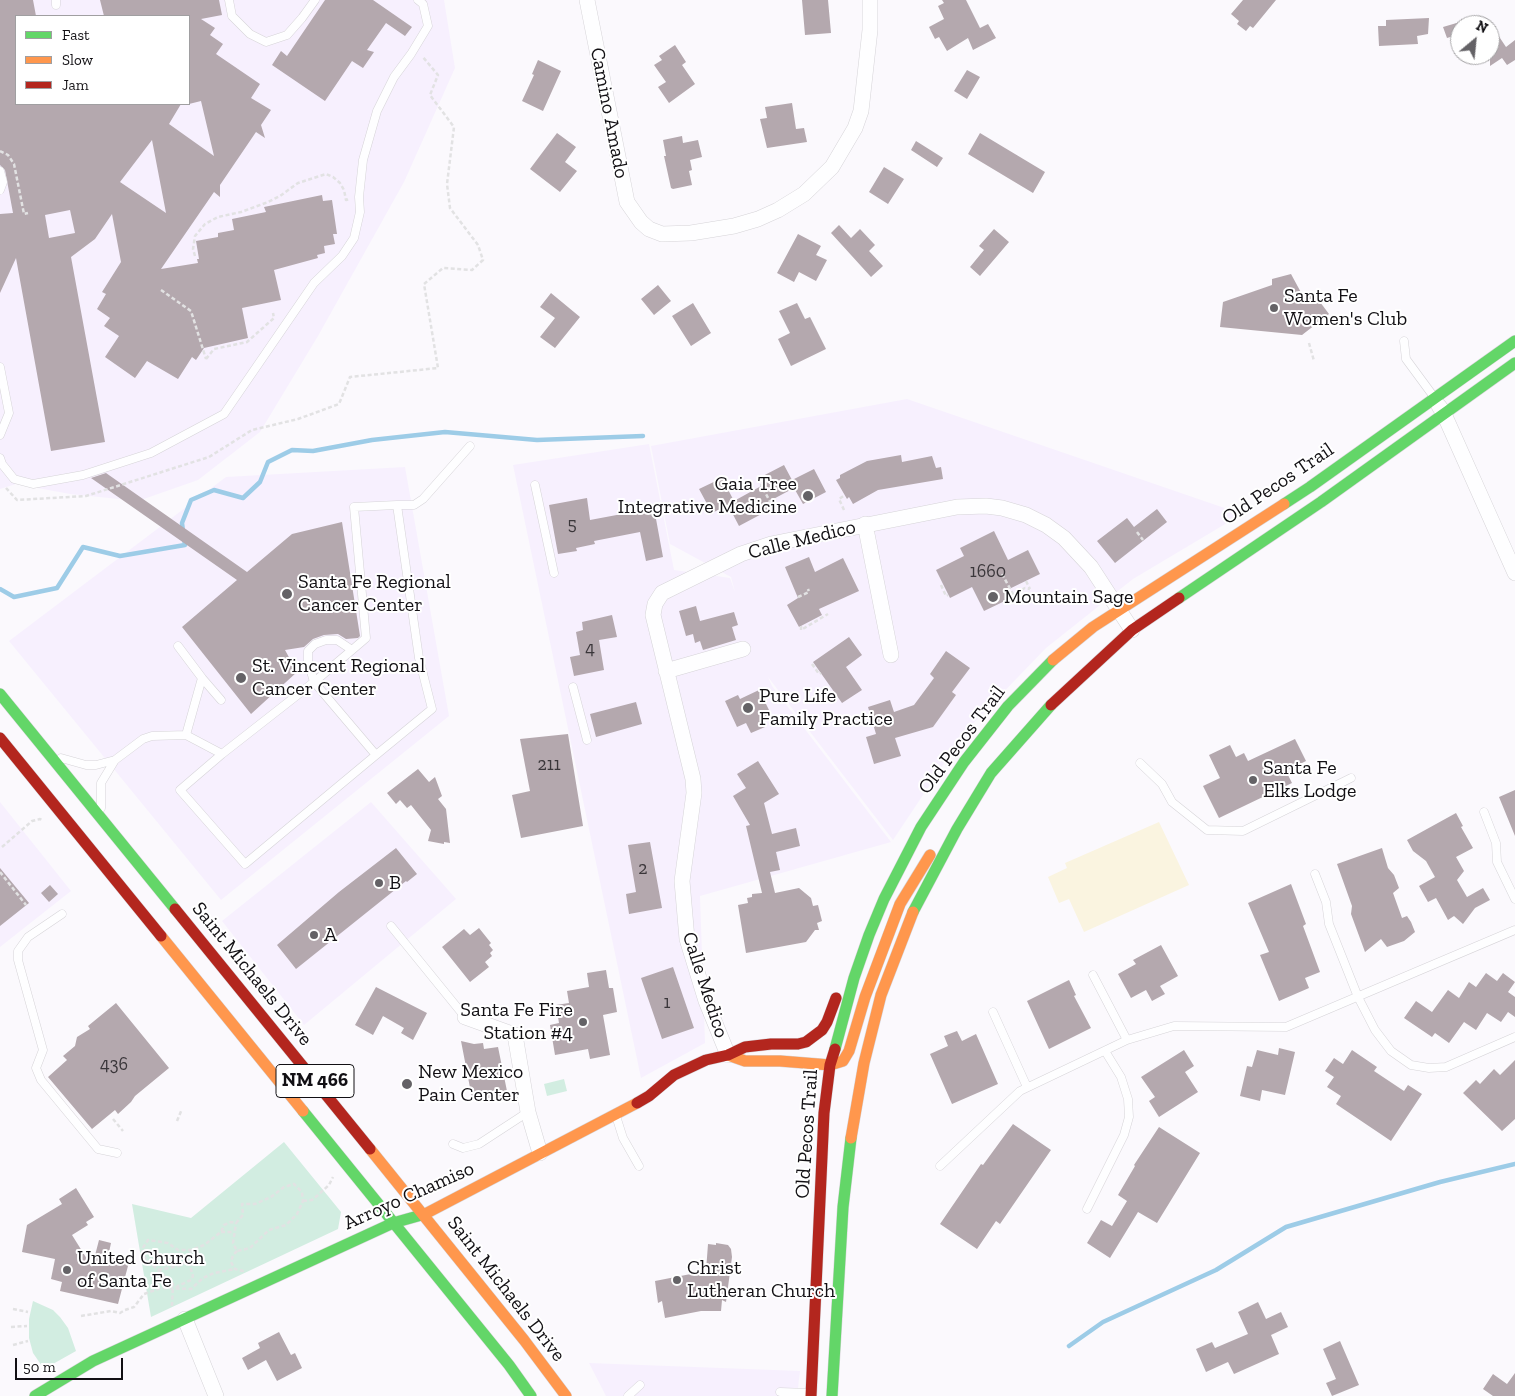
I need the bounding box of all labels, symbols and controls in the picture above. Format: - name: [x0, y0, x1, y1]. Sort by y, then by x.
- legend: [15, 15, 190, 105]
- north arrow: [1450, 15, 1500, 65]
- text: N: [1473, 17, 1490, 37]
- text: Fast: [62, 26, 90, 44]
- street label: Camino Amado: [585, 46, 633, 180]
- text: Slow: [62, 51, 93, 69]
- text: Jam: [62, 76, 89, 94]
- place label: Santa Fe Women's Club: [1284, 284, 1407, 331]
- marker: Santa Fe Women's Club: [1268, 302, 1280, 314]
- street label: Old Pecos Trail: [1218, 438, 1338, 530]
- place label: Gaia Tree Integrative Medicine: [618, 472, 797, 519]
- marker: Gaia Tree Integrative Medicine: [801, 489, 815, 503]
- house number: 5: [567, 514, 577, 536]
- street label: Calle Medico: [746, 515, 858, 565]
- house number: 1660: [970, 561, 1006, 583]
- place label: Santa Fe Regional Cancer Center: [298, 570, 451, 617]
- place label: Mountain Sage: [1004, 585, 1133, 609]
- marker: Santa Fe Regional Cancer Center: [280, 587, 294, 601]
- marker: Mountain Sage: [986, 590, 1000, 604]
- house number: 4: [585, 638, 595, 660]
- place label: St. Vincent Regional Cancer Center: [252, 654, 425, 701]
- marker: St. Vincent Regional Cancer Center: [234, 671, 248, 685]
- street label: Old Pecos Trail: [913, 681, 1011, 799]
- place label: Pure Life Family Practice: [759, 684, 893, 731]
- marker: Pure Life Family Practice: [741, 701, 755, 715]
- house number: 211: [537, 754, 561, 776]
- place label: Santa Fe Elks Lodge: [1263, 756, 1356, 803]
- marker: Santa Fe Elks Lodge: [1247, 774, 1259, 786]
- house number: 2: [638, 858, 648, 880]
- place label: B: [389, 871, 401, 895]
- marker: B: [373, 877, 385, 889]
- street label: Saint Michaels Drive: [187, 897, 317, 1051]
- place label: A: [324, 923, 337, 947]
- marker: A: [308, 929, 320, 941]
- street label: Calle Medico: [677, 929, 733, 1041]
- house number: 1: [664, 992, 670, 1014]
- place label: Santa Fe Fire Station #4: [460, 998, 573, 1045]
- marker: Santa Fe Fire Station #4: [577, 1016, 589, 1028]
- house number: 436: [100, 1054, 128, 1076]
- place label: New Mexico Pain Center: [418, 1060, 523, 1107]
- road number: NM 466: [276, 1064, 354, 1098]
- street label: Old Pecos Trail: [791, 1069, 823, 1199]
- marker: New Mexico Pain Center: [400, 1077, 414, 1091]
- street label: Arroyo Chamiso: [340, 1157, 478, 1235]
- street label: Saint Michaels Drive: [442, 1212, 570, 1366]
- place label: United Church of Santa Fe: [77, 1246, 204, 1293]
- place label: Christ Lutheran Church: [687, 1256, 835, 1303]
- marker: United Church of Santa Fe: [61, 1264, 73, 1276]
- marker: Christ Lutheran Church: [671, 1274, 683, 1286]
- scale bar: [18, 1348, 125, 1380]
- text: 50 m: [23, 1358, 56, 1376]

